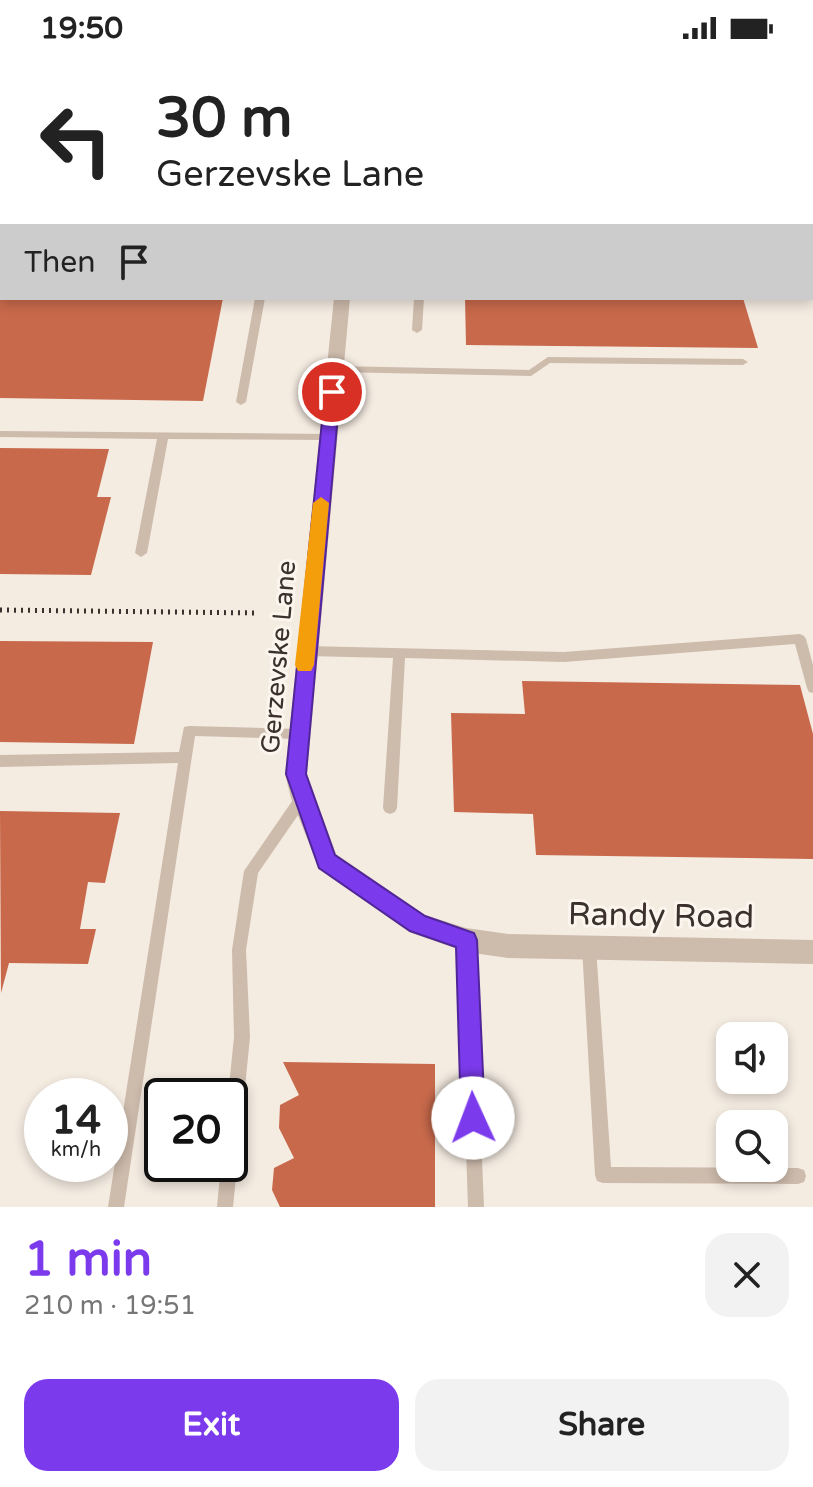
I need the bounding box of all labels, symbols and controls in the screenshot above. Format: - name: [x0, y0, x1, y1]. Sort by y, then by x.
- text: 19:50: [40, 10, 123, 47]
- text: 30 m: [156, 85, 292, 152]
- icon: left: [24, 88, 128, 192]
- text: Gerzevske Lane: [156, 153, 424, 196]
- icon: arrive: [112, 240, 156, 284]
- text: Then: [24, 244, 96, 281]
- pin: [298, 358, 366, 426]
- icon: arrive: [310, 370, 354, 414]
- street label: Gerzevske Lane: [255, 559, 302, 755]
- street label: Randy Road: [567, 895, 754, 937]
- map controls: [716, 1022, 788, 1182]
- button: sound: [716, 1022, 788, 1094]
- position arrow: [431, 1076, 515, 1160]
- speed limit sign: 20: [144, 1078, 248, 1182]
- text: 14: [51, 1096, 101, 1144]
- button: search: [716, 1110, 788, 1182]
- text: km/h: [51, 1138, 101, 1162]
- text: 1 min: [24, 1231, 152, 1289]
- button: close: [705, 1233, 789, 1317]
- text: 210 m · 19:51: [24, 1290, 196, 1321]
- button: Exit: [24, 1379, 399, 1471]
- button: Share: [415, 1379, 789, 1471]

